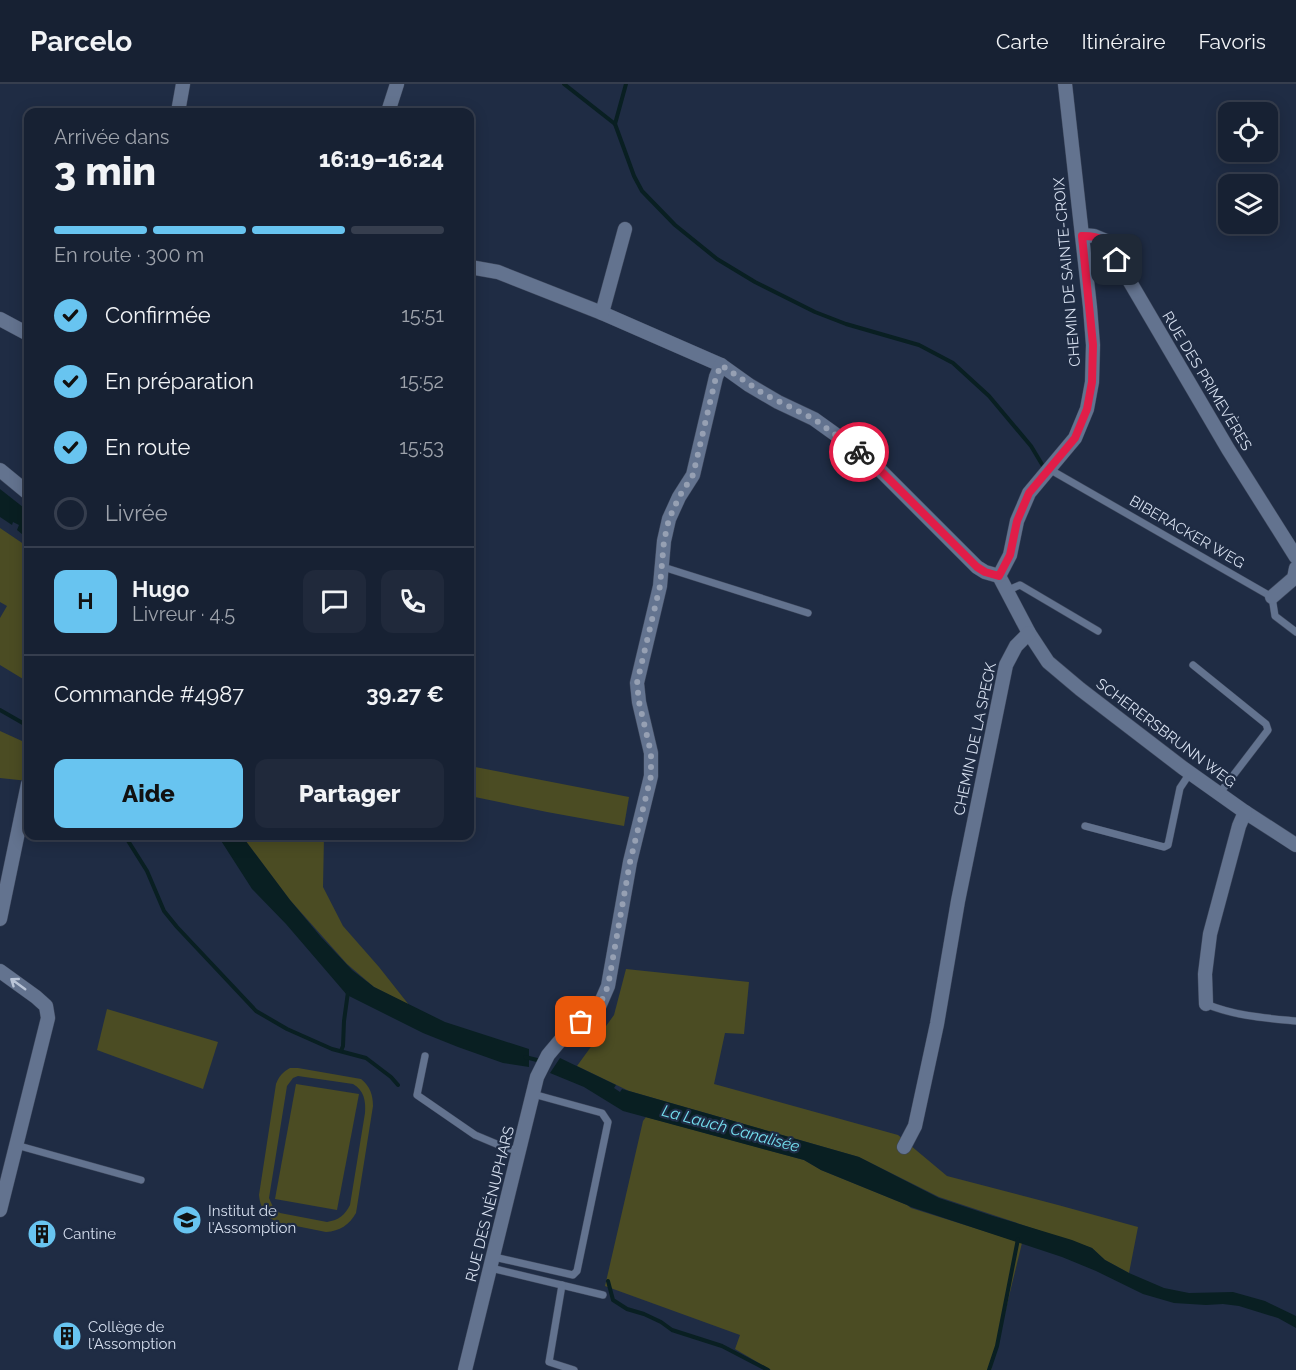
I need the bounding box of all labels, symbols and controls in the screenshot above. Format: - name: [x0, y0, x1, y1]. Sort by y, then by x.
- text: Parcelo: [30, 25, 132, 58]
- text: Carte: [996, 29, 1048, 54]
- text: Itinéraire: [1081, 29, 1165, 54]
- text: Favoris: [1198, 29, 1266, 54]
- map controls: [1218, 102, 1278, 234]
- button: locate: [1218, 102, 1278, 162]
- text: Arrivée dans: [54, 125, 169, 149]
- text: 16:19–16:24: [319, 146, 444, 172]
- text: 3 min: [54, 148, 156, 194]
- button: layers: [1218, 174, 1278, 234]
- street label: CHEMIN DE SAINTE-CROIX: [1050, 176, 1084, 367]
- pin: [1091, 234, 1142, 285]
- text: En route · 300 m: [54, 243, 204, 267]
- icon: home: [1100, 243, 1133, 276]
- icon: check: [54, 299, 87, 332]
- text: Confirmée: [105, 302, 211, 328]
- text: 15:51: [401, 303, 444, 327]
- street label: RUE DES PRIMEVÈRES: [1158, 308, 1256, 454]
- icon: check: [54, 365, 87, 398]
- text: En préparation: [105, 368, 254, 394]
- text: 15:52: [399, 369, 444, 393]
- courier: [829, 422, 889, 482]
- icon: check: [54, 431, 87, 464]
- text: En route: [105, 434, 190, 460]
- text: 15:53: [399, 435, 444, 459]
- icon: bike: [843, 436, 876, 469]
- street label: BIBERACKER WEG: [1126, 492, 1248, 572]
- text: Livrée: [105, 500, 168, 526]
- button: chat: [303, 570, 366, 633]
- button: phone: [381, 570, 444, 633]
- text: Hugo: [132, 576, 189, 602]
- text: H: [77, 588, 94, 614]
- text: Livreur · 4.5: [132, 602, 235, 626]
- street label: CHEMIN DE LA SPECK: [950, 660, 1000, 817]
- street label: SCHERERSBRUNN WEG: [1093, 675, 1239, 791]
- text: Commande #4987: [54, 681, 244, 707]
- text: 39.27 €: [366, 681, 444, 707]
- button: Aide: [54, 759, 243, 828]
- button: Partager: [255, 759, 444, 828]
- one-way arrow: [11, 978, 27, 990]
- pin: [555, 996, 606, 1047]
- icon: bag: [564, 1005, 597, 1038]
- water label: La Lauch Canalisée: [660, 1101, 802, 1156]
- street label: RUE DES NÉNUPHARS: [462, 1124, 518, 1284]
- place label: Institut de l'Assomption: [208, 1202, 296, 1237]
- school or university icon: Institut de l'Assomption: [171, 1204, 203, 1236]
- building icon: Cantine: [26, 1218, 58, 1250]
- place label: Cantine: [63, 1225, 116, 1243]
- place label: Collège de l'Assomption: [88, 1318, 176, 1353]
- building icon: Collège de l'Assomption: [51, 1320, 83, 1352]

